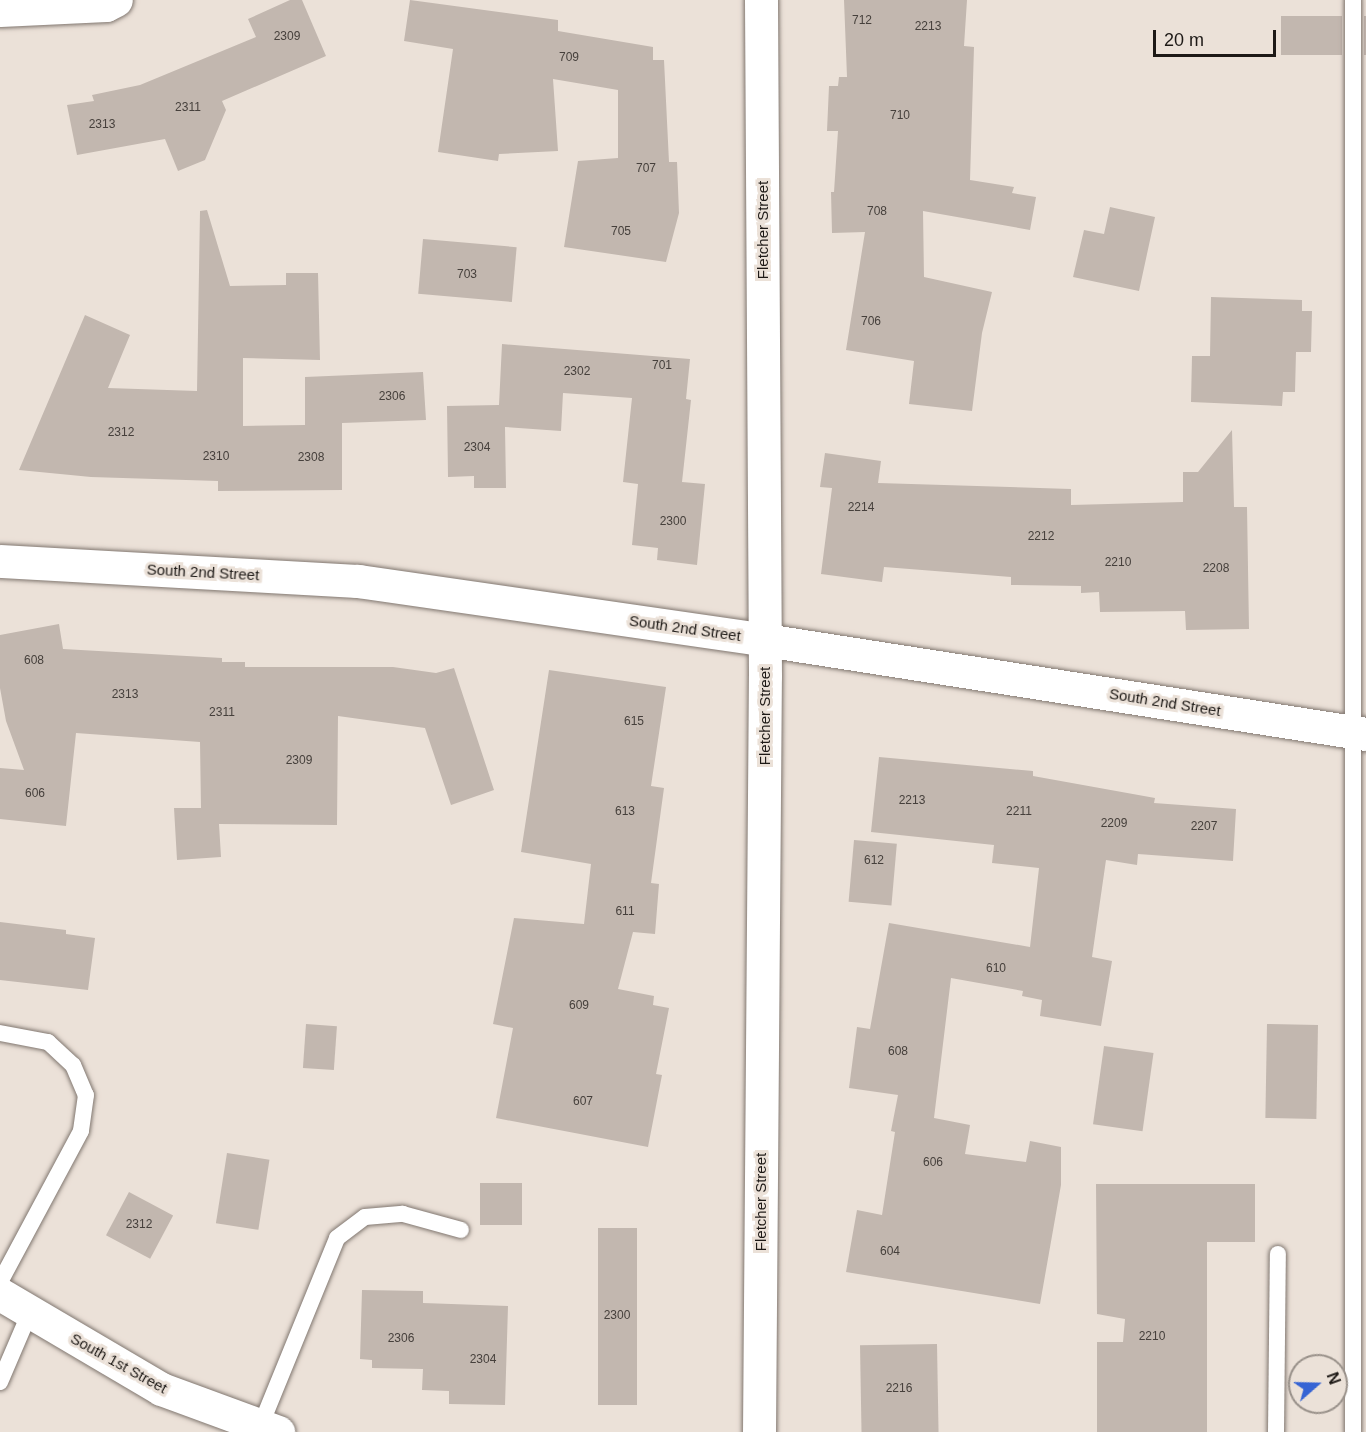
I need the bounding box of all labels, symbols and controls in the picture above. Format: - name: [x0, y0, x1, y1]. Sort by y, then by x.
- house number: 712: [852, 14, 872, 28]
- scale bar: [1156, 18, 1279, 56]
- house number: 2213: [915, 20, 941, 34]
- house number: 2309: [274, 30, 300, 44]
- text: 20 m: [1164, 30, 1204, 50]
- house number: 709: [559, 51, 579, 65]
- house number: 2311: [175, 101, 201, 115]
- house number: 710: [890, 109, 910, 123]
- house number: 2313: [89, 118, 115, 132]
- house number: 707: [636, 162, 656, 176]
- street label: Fletcher Street: [754, 181, 772, 279]
- house number: 708: [867, 205, 887, 219]
- house number: 705: [611, 225, 631, 239]
- house number: 703: [457, 268, 477, 282]
- house number: 706: [861, 315, 881, 329]
- house number: 701: [652, 359, 672, 373]
- house number: 2302: [564, 365, 590, 379]
- house number: 2306: [379, 390, 405, 404]
- house number: 2312: [108, 426, 134, 440]
- house number: 2304: [464, 441, 490, 455]
- house number: 2310: [203, 450, 229, 464]
- house number: 2308: [298, 451, 324, 465]
- house number: 2214: [848, 501, 874, 515]
- house number: 2300: [660, 515, 686, 529]
- house number: 2212: [1028, 530, 1054, 544]
- house number: 2210: [1105, 556, 1131, 570]
- street label: South 2nd Street: [146, 560, 260, 584]
- house number: 2208: [1203, 562, 1229, 576]
- street label: South 2nd Street: [628, 611, 742, 645]
- house number: 608: [24, 654, 44, 668]
- street label: Fletcher Street: [756, 667, 774, 765]
- street label: South 2nd Street: [1108, 684, 1222, 720]
- house number: 2313: [112, 688, 138, 702]
- house number: 2311: [209, 706, 235, 720]
- house number: 615: [624, 715, 644, 729]
- house number: 2309: [286, 754, 312, 768]
- house number: 606: [25, 787, 45, 801]
- house number: 2213: [899, 794, 925, 808]
- house number: 613: [615, 805, 635, 819]
- house number: 2211: [1006, 805, 1032, 819]
- house number: 2209: [1101, 817, 1127, 831]
- house number: 2207: [1191, 820, 1217, 834]
- house number: 612: [864, 854, 884, 868]
- house number: 611: [615, 905, 635, 919]
- house number: 610: [986, 962, 1006, 976]
- house number: 609: [569, 999, 589, 1013]
- house number: 608: [888, 1045, 908, 1059]
- house number: 607: [573, 1095, 593, 1109]
- street label: Fletcher Street: [752, 1153, 770, 1251]
- house number: 606: [923, 1156, 943, 1170]
- house number: 2312: [126, 1218, 152, 1232]
- house number: 604: [880, 1245, 900, 1259]
- house number: 2300: [604, 1309, 630, 1323]
- street label: South 1st Street: [68, 1329, 170, 1397]
- house number: 2210: [1139, 1330, 1165, 1344]
- house number: 2306: [388, 1332, 414, 1346]
- house number: 2304: [470, 1353, 496, 1367]
- north arrow: [1288, 1354, 1348, 1414]
- text: N: [1324, 1370, 1343, 1387]
- house number: 2216: [886, 1382, 912, 1396]

